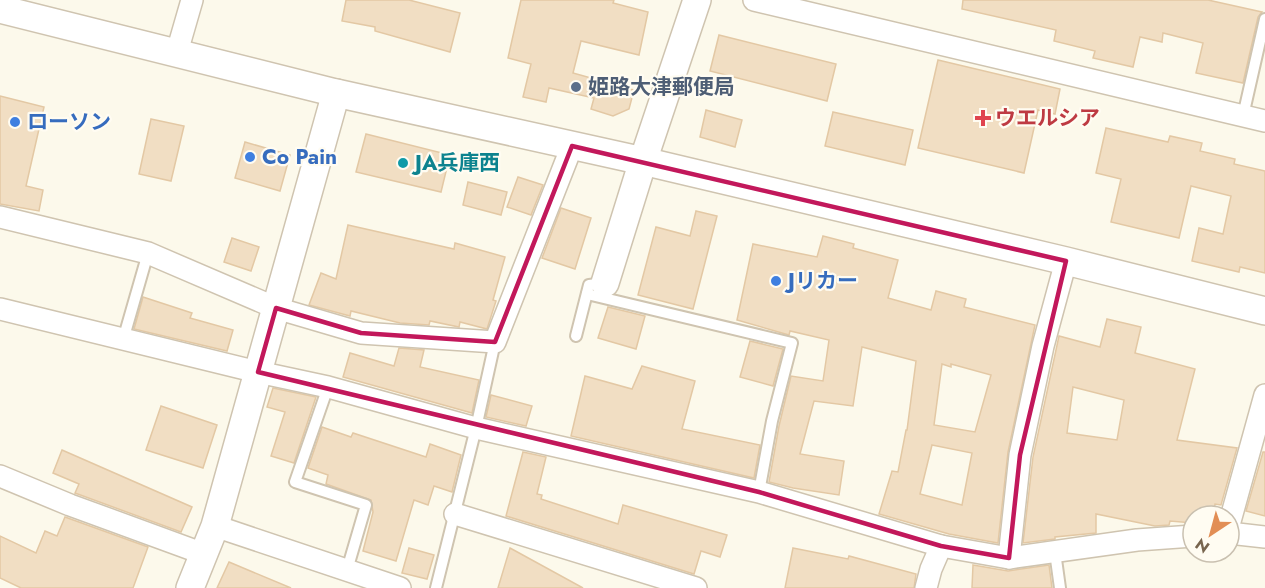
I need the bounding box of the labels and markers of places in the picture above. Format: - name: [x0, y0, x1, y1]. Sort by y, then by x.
- place label: 姫路大津郵便局: [588, 72, 735, 102]
- marker: 姫路大津郵便局: [569, 80, 583, 94]
- place label: ウエルシア: [995, 103, 1100, 133]
- place label: ローソン: [27, 107, 111, 137]
- marker: ウエルシア: [976, 111, 990, 125]
- marker: ローソン: [8, 115, 22, 129]
- place label: Co Pain: [262, 142, 337, 172]
- place label: JA兵庫西: [411, 148, 500, 178]
- marker: Co Pain: [243, 150, 257, 164]
- marker: JA兵庫西: [396, 156, 410, 170]
- place label: Jリカー: [784, 266, 858, 296]
- marker: Jリカー: [769, 274, 783, 288]

